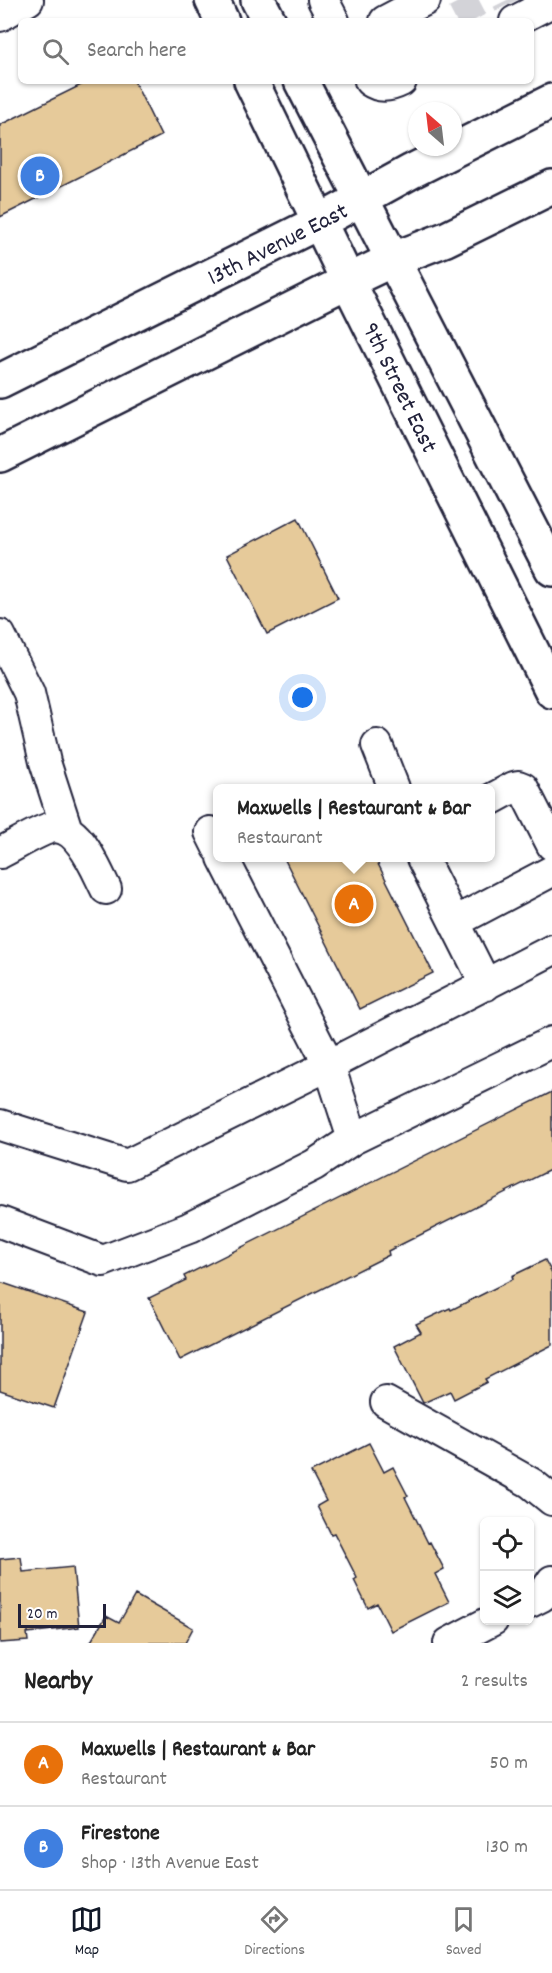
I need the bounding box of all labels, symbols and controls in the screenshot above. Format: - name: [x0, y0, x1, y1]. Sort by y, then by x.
- search box: [18, 18, 534, 84]
- icon: search: [39, 35, 72, 68]
- text: Search here: [87, 36, 186, 67]
- north arrow: [408, 102, 462, 156]
- pin: B: [20, 154, 60, 198]
- street label: 13th Avenue East: [202, 196, 355, 296]
- street label: 9th Street East: [352, 317, 445, 459]
- your location: [288, 683, 317, 712]
- popup: [213, 784, 495, 862]
- text: Maxwells | Restaurant & Bar: [237, 794, 471, 825]
- text: Restaurant: [237, 825, 323, 853]
- pin: A: [334, 882, 374, 926]
- map controls: [480, 1517, 534, 1625]
- button: locate: [480, 1517, 534, 1571]
- button: layers: [480, 1571, 534, 1625]
- scale bar: [18, 1601, 106, 1628]
- text: 20 m: [27, 1603, 57, 1626]
- text: Nearby: [24, 1664, 92, 1701]
- text: 2 results: [461, 1668, 528, 1696]
- text: Maxwells | Restaurant & Bar: [81, 1735, 315, 1766]
- text: A: [38, 1750, 49, 1778]
- text: 50 m: [490, 1750, 528, 1778]
- text: Restaurant: [81, 1766, 167, 1794]
- text: Firestone: [81, 1819, 160, 1850]
- text: B: [39, 1834, 48, 1862]
- text: 130 m: [486, 1834, 528, 1862]
- text: Shop · 13th Avenue East: [81, 1850, 259, 1878]
- tab: Map: [70, 1903, 103, 1962]
- tab: Directions: [244, 1903, 305, 1962]
- tab: Saved: [446, 1903, 482, 1962]

